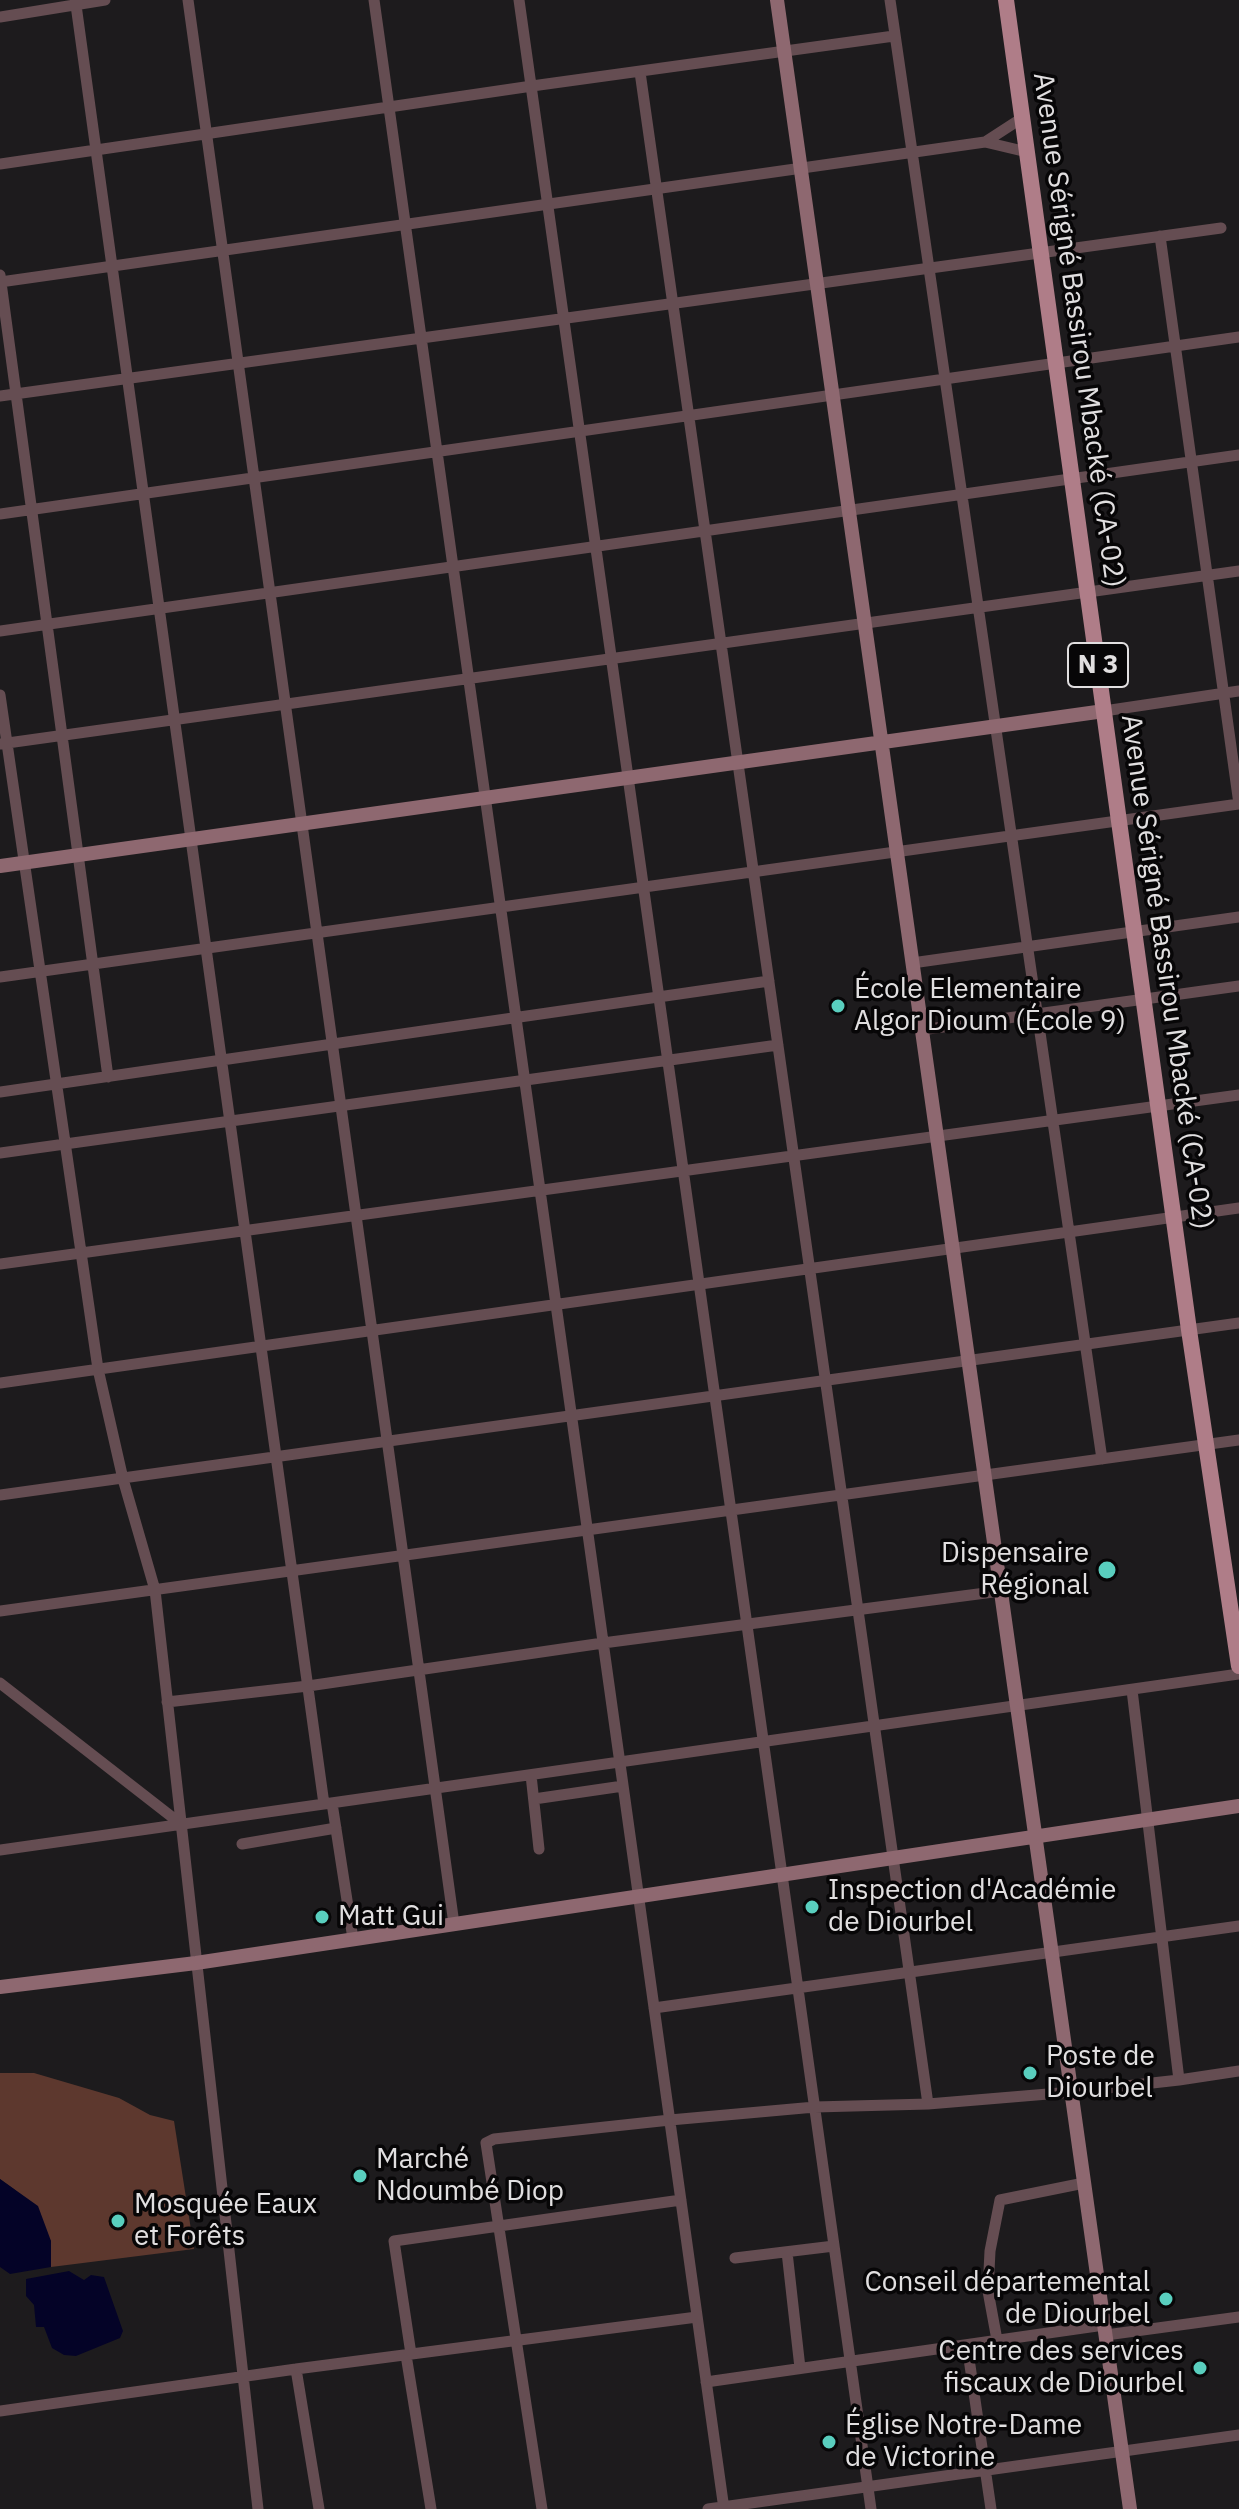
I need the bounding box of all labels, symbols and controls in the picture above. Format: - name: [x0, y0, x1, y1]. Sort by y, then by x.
- street label: Avenue Sérigné Bassirou Mbacké (CA-02): [1025, 70, 1131, 590]
- road number: N 3: [1068, 643, 1128, 687]
- street label: Avenue Sérigné Bassirou Mbacké (CA-02): [1113, 712, 1219, 1232]
- place label: École Elementaire Algor Dioum (École 9): [854, 973, 1126, 1039]
- marker: École Elementaire Algor Dioum (École 9): [829, 997, 847, 1015]
- place label: Dispensaire Régional: [941, 1537, 1089, 1603]
- marker: Dispensaire Régional: [1096, 1559, 1118, 1581]
- place label: Inspection d'Académie de Diourbel: [828, 1874, 1116, 1940]
- marker: Inspection d'Académie de Diourbel: [803, 1898, 821, 1916]
- place label: Matt Gui: [338, 1900, 444, 1934]
- marker: Matt Gui: [313, 1908, 331, 1926]
- place label: Poste de Diourbel: [1046, 2040, 1155, 2106]
- marker: Poste de Diourbel: [1021, 2064, 1039, 2082]
- place label: Marché Ndoumbé Diop: [376, 2143, 564, 2209]
- marker: Marché Ndoumbé Diop: [351, 2167, 369, 2185]
- place label: Mosquée Eaux et Forêts: [134, 2188, 317, 2254]
- marker: Mosquée Eaux et Forêts: [109, 2212, 127, 2230]
- place label: Conseil départemental de Diourbel: [864, 2266, 1150, 2332]
- marker: Conseil départemental de Diourbel: [1157, 2290, 1175, 2308]
- place label: Centre des services fiscaux de Diourbel: [938, 2335, 1184, 2401]
- marker: Centre des services fiscaux de Diourbel: [1191, 2359, 1209, 2377]
- place label: Église Notre-Dame de Victorine: [845, 2409, 1082, 2475]
- marker: Église Notre-Dame de Victorine: [820, 2433, 838, 2451]

